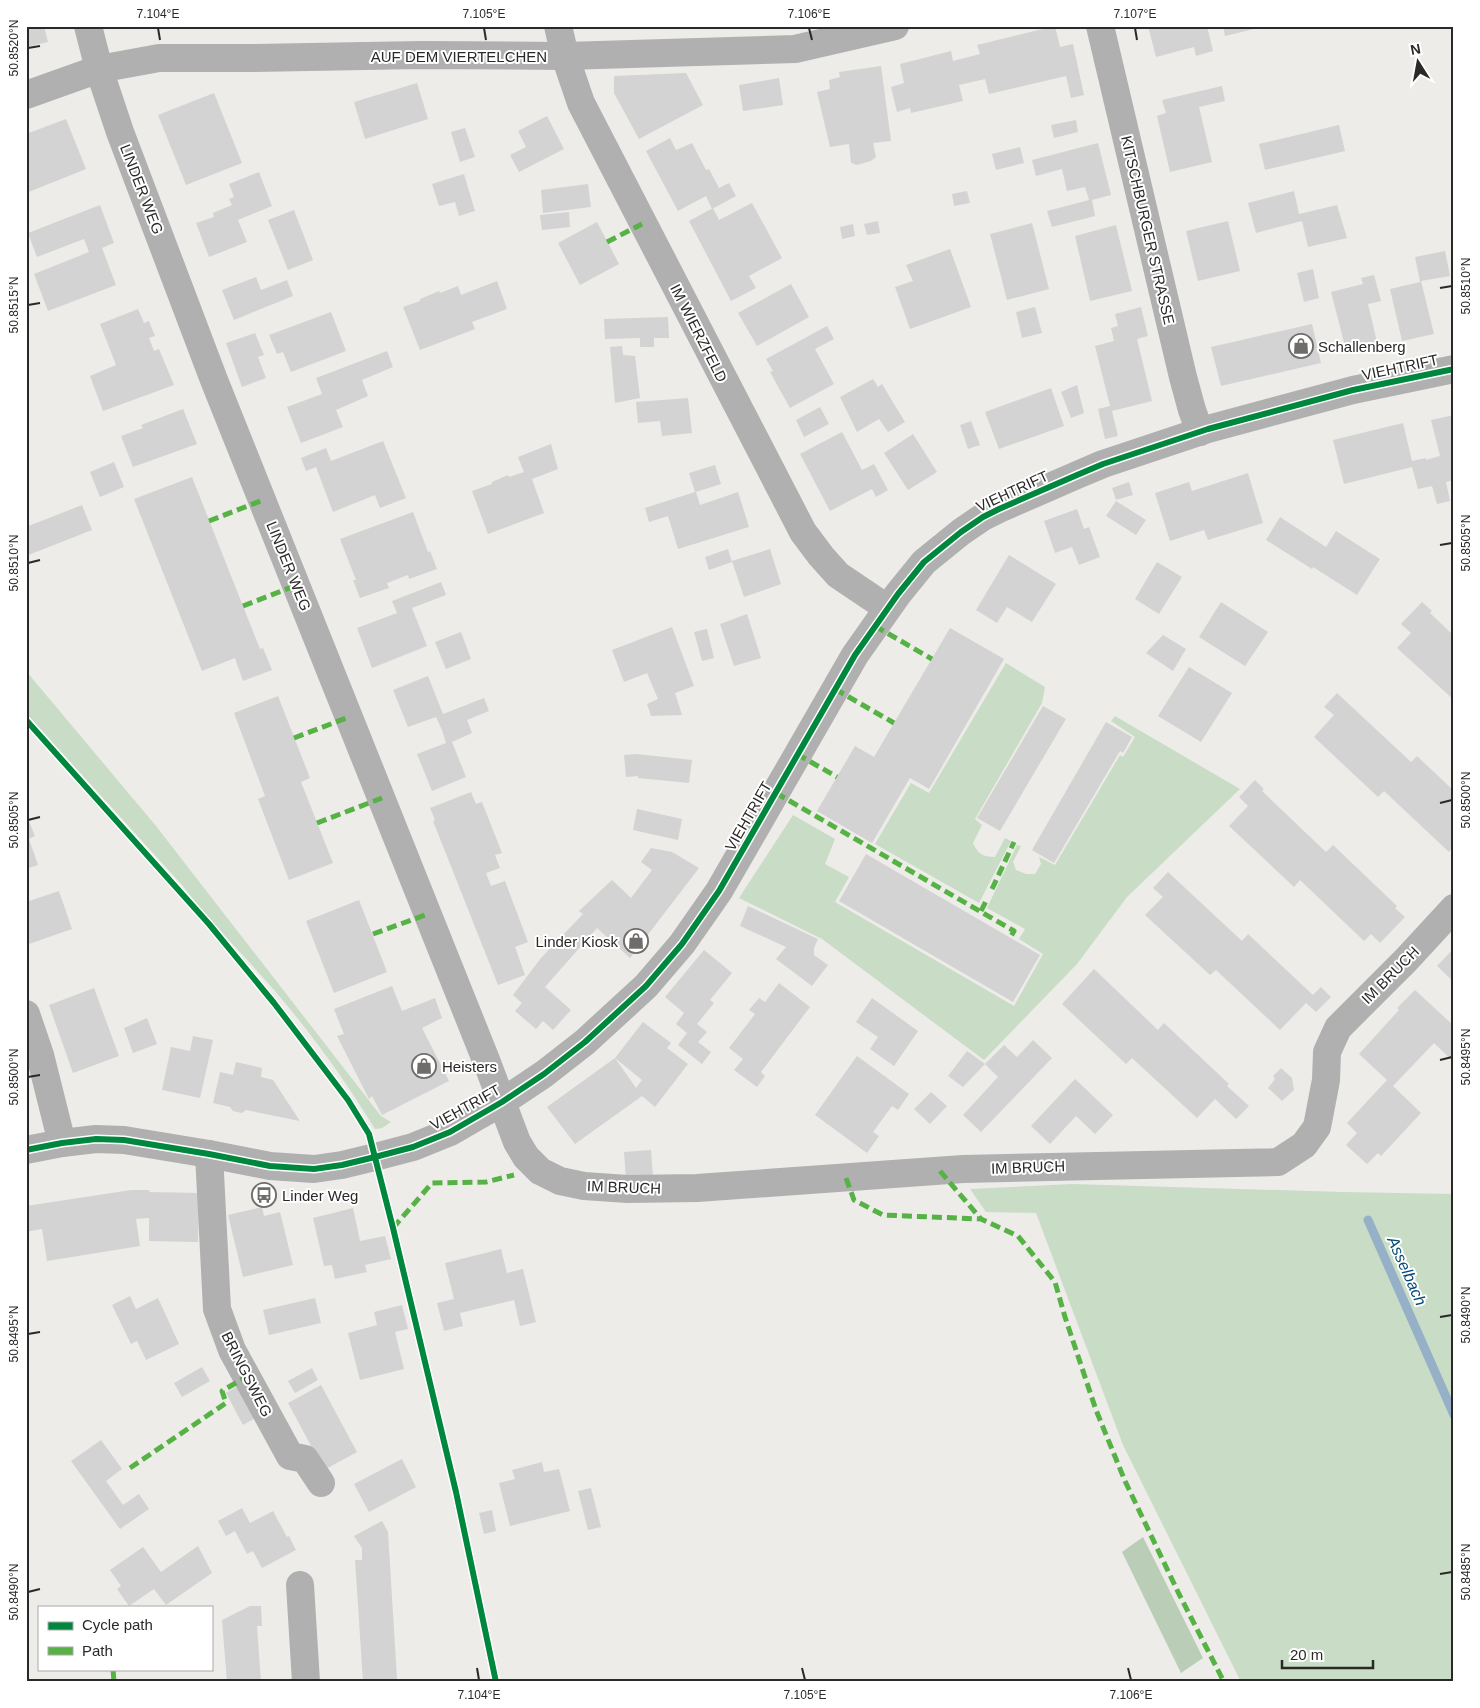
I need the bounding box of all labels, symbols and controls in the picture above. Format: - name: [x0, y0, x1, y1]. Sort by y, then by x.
- text: 7.104°E: [137, 7, 179, 21]
- text: 7.105°E: [463, 7, 505, 21]
- text: 7.106°E: [788, 7, 830, 21]
- text: 7.107°E: [1114, 7, 1156, 21]
- text: 50.8520°N: [7, 20, 21, 76]
- north arrow: [1392, 38, 1442, 88]
- text: N: [1409, 40, 1422, 58]
- street label: AUF DEM VIERTELCHEN: [371, 48, 547, 65]
- street label: KITSCHBURGER STRASSE: [1118, 134, 1178, 326]
- street label: LINDER WEG: [117, 142, 167, 236]
- text: 50.8510°N: [1459, 258, 1473, 314]
- text: 50.8515°N: [7, 277, 21, 333]
- street label: IM WIERZFELD: [667, 281, 731, 385]
- shop icon: Schallenberg: [1288, 333, 1314, 359]
- place label: Schallenberg: [1318, 338, 1406, 355]
- street label: VIEHTRIFT: [1360, 351, 1440, 383]
- street label: VIEHTRIFT: [973, 467, 1051, 515]
- text: 50.8505°N: [1459, 515, 1473, 571]
- street label: LINDER WEG: [263, 519, 315, 613]
- text: 50.8510°N: [7, 535, 21, 591]
- text: 50.8500°N: [1459, 772, 1473, 828]
- street label: VIEHTRIFT: [721, 778, 775, 854]
- text: 50.8505°N: [7, 792, 21, 848]
- shop icon: Linder Kiosk: [623, 928, 649, 954]
- place label: Linder Kiosk: [535, 933, 618, 950]
- street label: IM BRUCH: [1358, 943, 1422, 1007]
- text: 50.8495°N: [1459, 1029, 1473, 1085]
- text: 50.8500°N: [7, 1049, 21, 1105]
- shop icon: Heisters: [411, 1053, 437, 1079]
- place label: Heisters: [442, 1058, 497, 1075]
- street label: VIEHTRIFT: [427, 1081, 503, 1133]
- street label: IM BRUCH: [991, 1157, 1065, 1177]
- street label: IM BRUCH: [587, 1177, 661, 1197]
- bus stop icon: Linder Weg: [251, 1182, 277, 1208]
- place label: Linder Weg: [282, 1187, 358, 1204]
- water label: Asselbach: [1384, 1233, 1430, 1308]
- text: 50.8490°N: [1459, 1287, 1473, 1343]
- text: 50.8495°N: [7, 1306, 21, 1362]
- street label: BRINGSWEG: [218, 1329, 276, 1419]
- text: 50.8485°N: [1459, 1544, 1473, 1600]
- text: 50.8490°N: [7, 1564, 21, 1620]
- legend: [38, 1606, 212, 1670]
- text: Cycle path: [82, 1616, 153, 1633]
- scale bar: [1282, 1638, 1374, 1670]
- text: Path: [82, 1642, 113, 1659]
- text: 20 m: [1290, 1646, 1323, 1663]
- text: 7.104°E: [458, 1688, 500, 1702]
- text: 7.105°E: [784, 1688, 826, 1702]
- text: 7.106°E: [1110, 1688, 1152, 1702]

